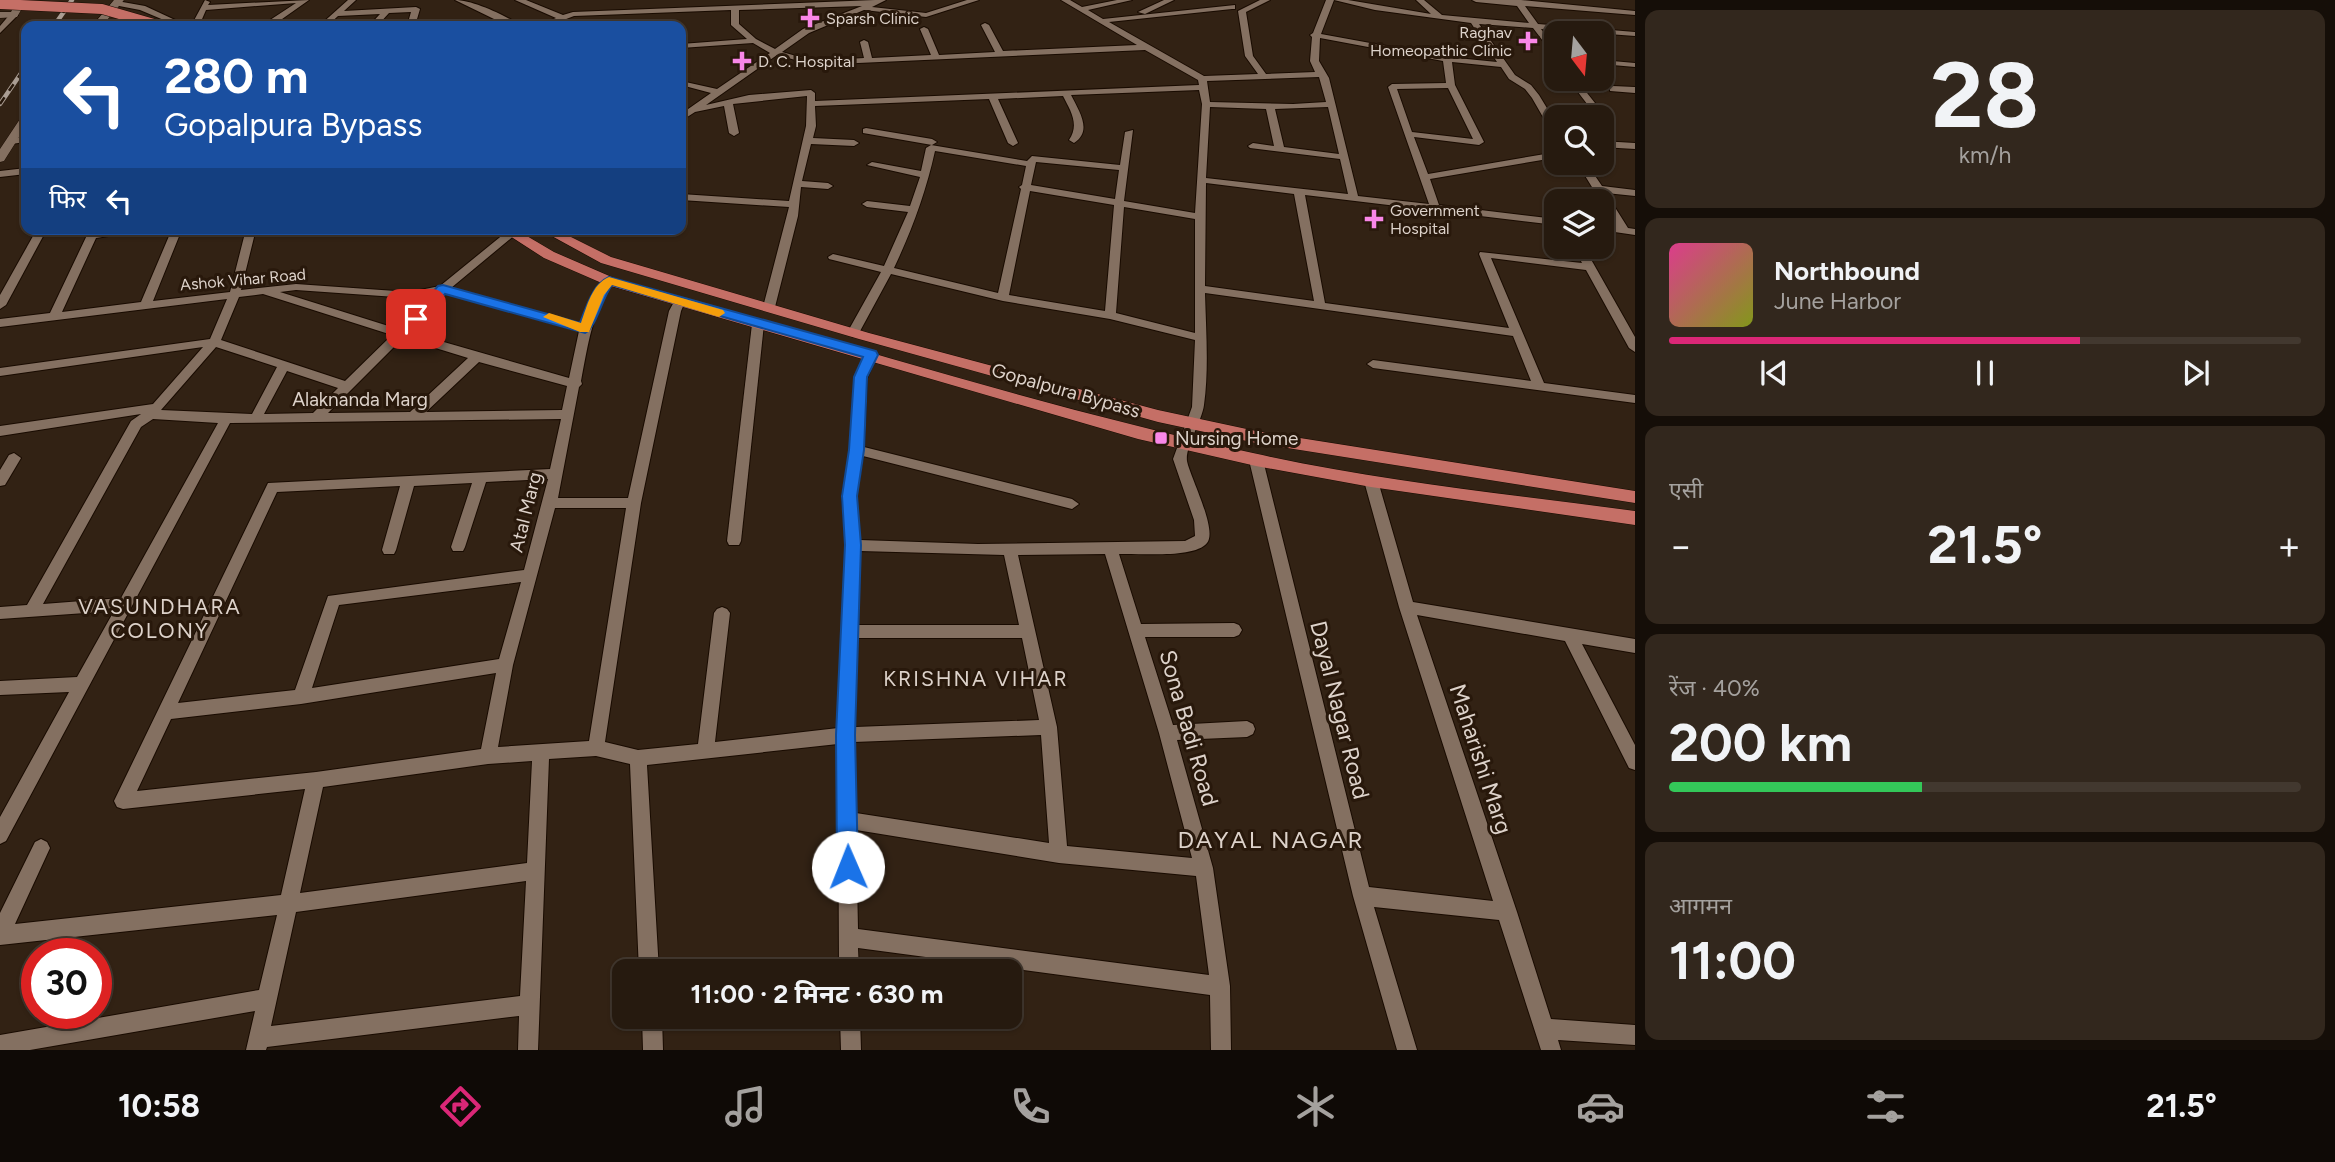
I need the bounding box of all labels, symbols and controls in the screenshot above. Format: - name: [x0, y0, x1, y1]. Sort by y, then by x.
- marker: Sparsh Clinic: [800, 8, 820, 28]
- place label: Sparsh Clinic: [826, 9, 920, 28]
- north arrow: [1544, 21, 1614, 91]
- map controls: [1544, 21, 1614, 259]
- place label: Raghav Homeopathic Clinic: [1370, 23, 1513, 60]
- marker: Raghav Homeopathic Clinic: [1518, 31, 1538, 51]
- text: 28: [1931, 41, 2039, 150]
- text: 280 m: [164, 46, 309, 105]
- icon: left: [49, 49, 140, 140]
- marker: D. C. Hospital: [732, 51, 752, 71]
- place label: D. C. Hospital: [758, 52, 855, 71]
- button: search: [1544, 105, 1614, 175]
- text: Gopalpura Bypass: [164, 106, 422, 144]
- text: km/h: [1959, 141, 2011, 169]
- icon: left: [100, 182, 138, 220]
- text: फिर: [49, 183, 86, 215]
- button: layers: [1544, 189, 1614, 259]
- place label: Government Hospital: [1390, 201, 1480, 238]
- marker: Government Hospital: [1364, 209, 1384, 229]
- text: Northbound: [1774, 255, 1920, 287]
- street label: Ashok Vihar Road: [179, 265, 307, 294]
- text: June Harbor: [1774, 287, 1901, 315]
- pin: [386, 289, 446, 349]
- icon: arrive: [397, 300, 435, 338]
- icon: previous: [1755, 354, 1793, 392]
- icon: pause: [1966, 354, 2004, 392]
- icon: next: [2177, 354, 2215, 392]
- street label: Gopalpura Bypass: [989, 358, 1143, 423]
- street label: Alaknanda Marg: [292, 388, 428, 411]
- place label: Nursing Home: [1175, 427, 1298, 450]
- marker: Nursing Home: [1153, 430, 1169, 446]
- street label: Atal Marg: [504, 470, 547, 555]
- text: एसी: [1669, 476, 1703, 504]
- text: 21.5°: [1928, 514, 2042, 576]
- text: −: [1669, 523, 1693, 569]
- text: +: [2277, 523, 2301, 569]
- district label: VASUNDHARA COLONY: [78, 594, 242, 643]
- street label: Dayal Nagar Road: [1304, 618, 1376, 802]
- street label: Sona Badi Road: [1153, 647, 1225, 809]
- district label: KRISHNA VIHAR: [883, 666, 1069, 691]
- text: रेंज · 40%: [1669, 674, 1760, 702]
- street label: Maharishi Marg: [1444, 681, 1518, 837]
- text: 200 km: [1669, 712, 1852, 774]
- district label: DAYAL NAGAR: [1177, 825, 1365, 854]
- position arrow: [811, 830, 885, 904]
- text: आगमन: [1669, 892, 1732, 920]
- text: 11:00: [1669, 930, 1796, 992]
- speed limit sign: 30: [21, 938, 112, 1029]
- text: 11:00 · 2 मिनट · 630 m: [691, 978, 943, 1010]
- icon: directions: [436, 1082, 485, 1131]
- icon: music: [721, 1082, 770, 1131]
- icon: phone: [1006, 1082, 1055, 1131]
- icon: climate: [1291, 1082, 1340, 1131]
- icon: car: [1576, 1082, 1625, 1131]
- icon: filters: [1861, 1082, 1910, 1131]
- text: 10:58: [118, 1087, 200, 1125]
- text: 21.5°: [2146, 1087, 2217, 1125]

